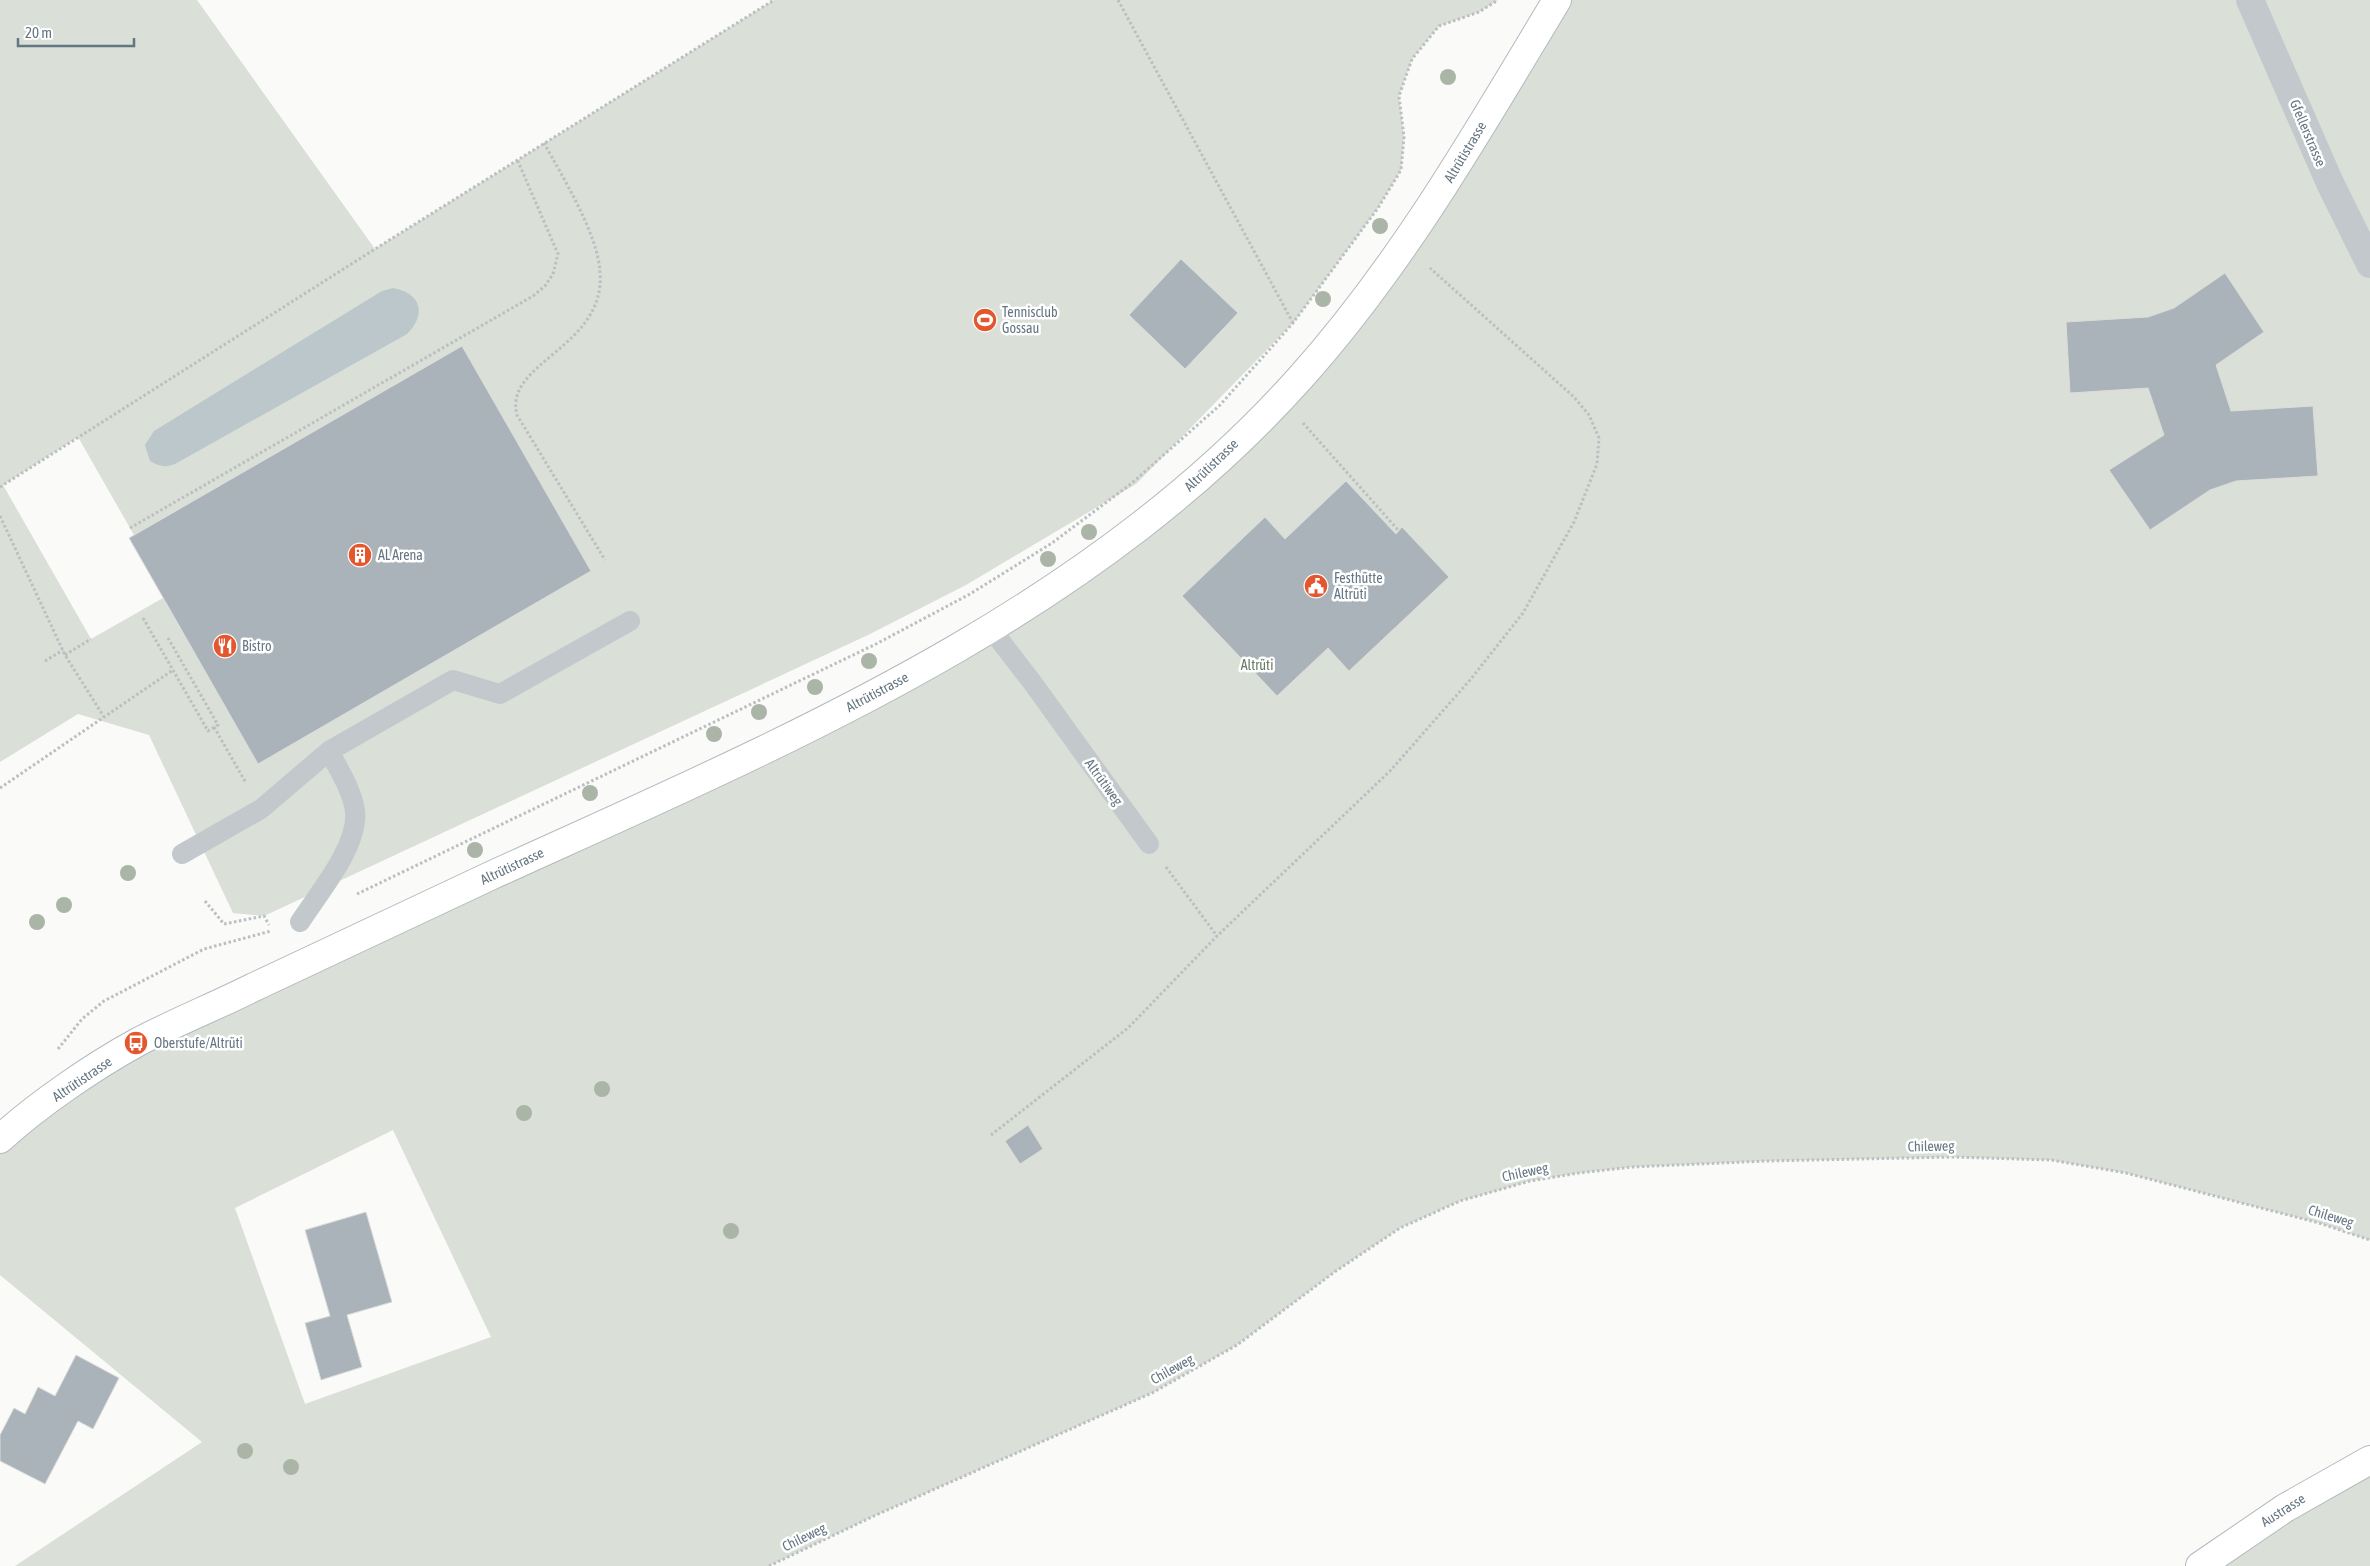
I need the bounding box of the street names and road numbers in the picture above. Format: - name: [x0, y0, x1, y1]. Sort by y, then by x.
- street label: Gfellerstrasse: [2287, 97, 2329, 169]
- street label: Altrütistrasse: [1441, 119, 1489, 185]
- street label: Altrütistrasse: [1181, 436, 1241, 494]
- street label: Altrütistrasse: [843, 669, 911, 715]
- street label: Altrütiweg: [1082, 756, 1126, 808]
- street label: Altrütistrasse: [478, 844, 546, 888]
- street label: Altrütistrasse: [49, 1053, 115, 1105]
- street label: Chileweg: [1908, 1138, 1954, 1154]
- street label: Chileweg: [1500, 1159, 1550, 1185]
- street label: Chileweg: [2306, 1202, 2356, 1230]
- street label: Chileweg: [1148, 1351, 1196, 1387]
- street label: Austrasse: [2258, 1490, 2308, 1530]
- street label: Chileweg: [780, 1520, 828, 1554]

